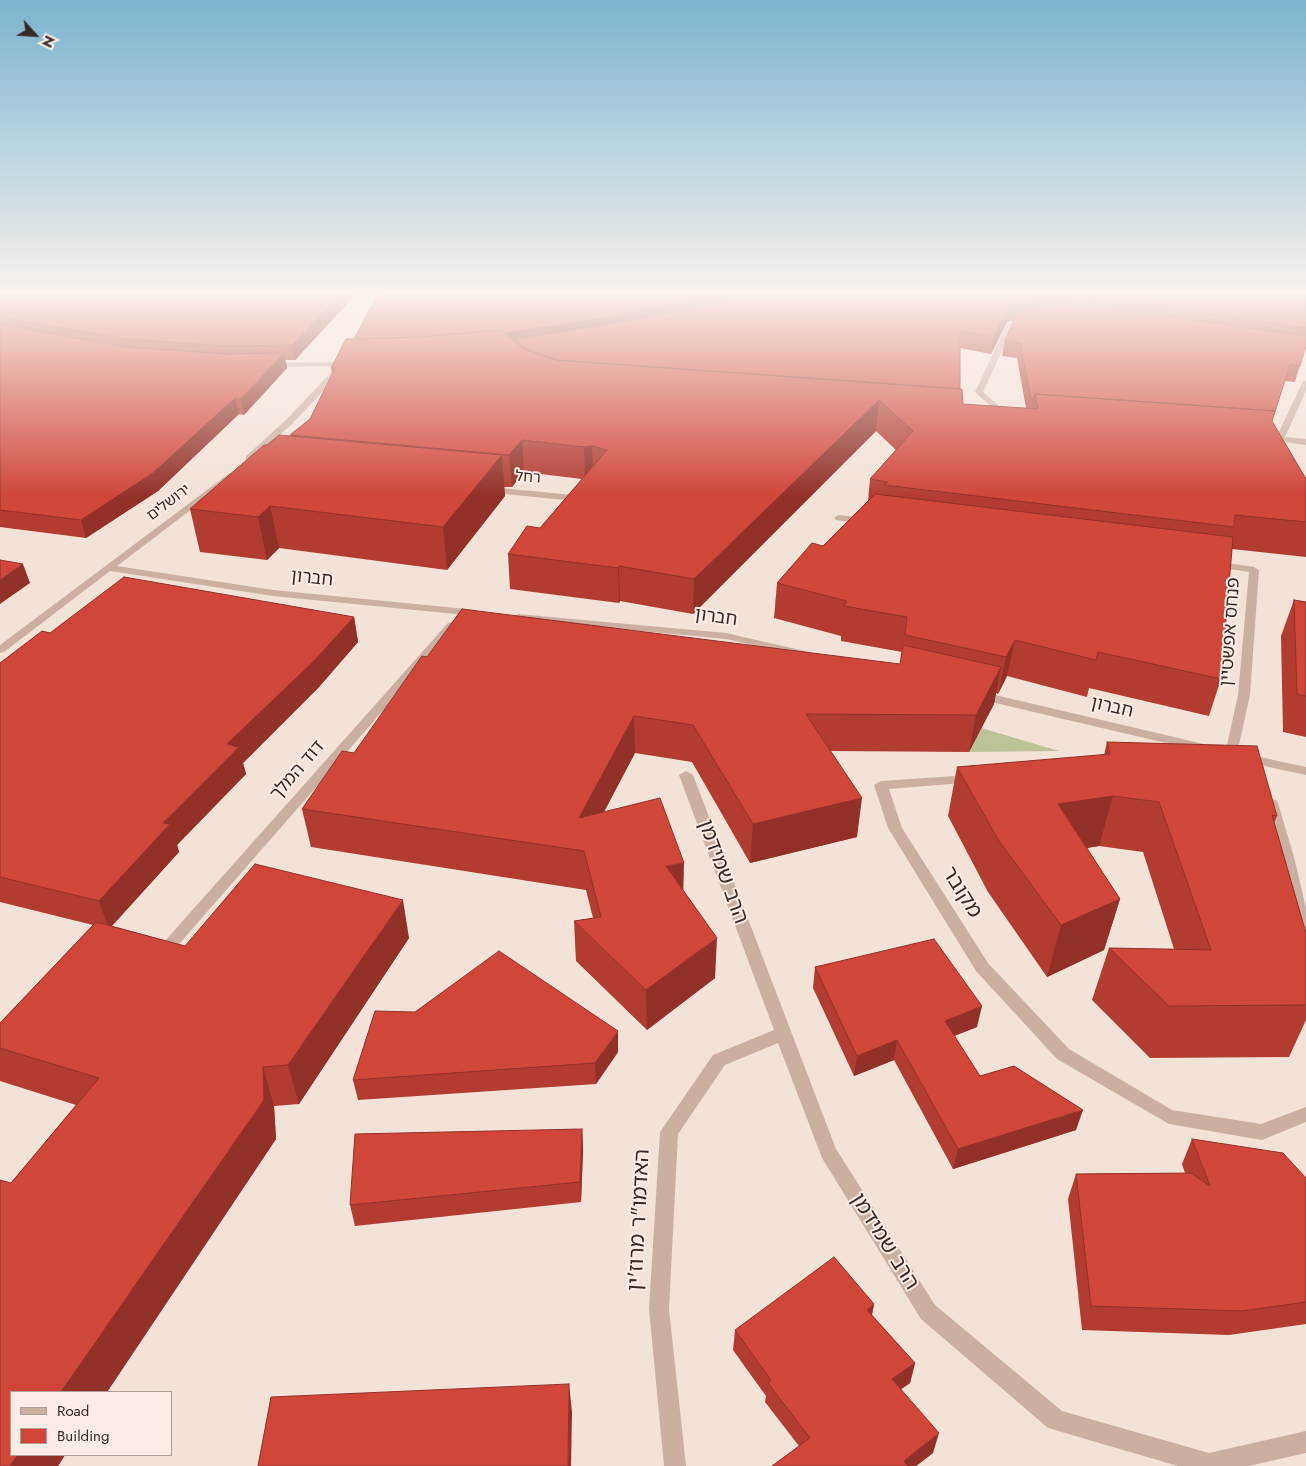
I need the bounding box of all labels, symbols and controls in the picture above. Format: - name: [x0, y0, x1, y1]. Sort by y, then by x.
- north arrow: [10, 10, 60, 60]
- text: N: [37, 32, 60, 51]
- street label: רחל: [514, 468, 542, 488]
- street label: ירושלים: [144, 481, 194, 525]
- street label: חברון: [290, 566, 334, 592]
- street label: פנחס אפשטיין: [1216, 577, 1246, 687]
- street label: חברון: [693, 604, 739, 632]
- street label: חברון: [1089, 693, 1135, 723]
- street label: דוד המלך: [266, 737, 330, 805]
- street label: הרב שמידמן: [692, 817, 752, 927]
- street label: מקובר: [936, 863, 986, 923]
- street label: האדמו"ר מרוז'ין: [624, 1148, 656, 1292]
- street label: הרב שמידמן: [844, 1189, 924, 1295]
- legend: [10, 1391, 172, 1456]
- text: Road: [57, 1400, 89, 1422]
- text: Building: [57, 1425, 109, 1447]

